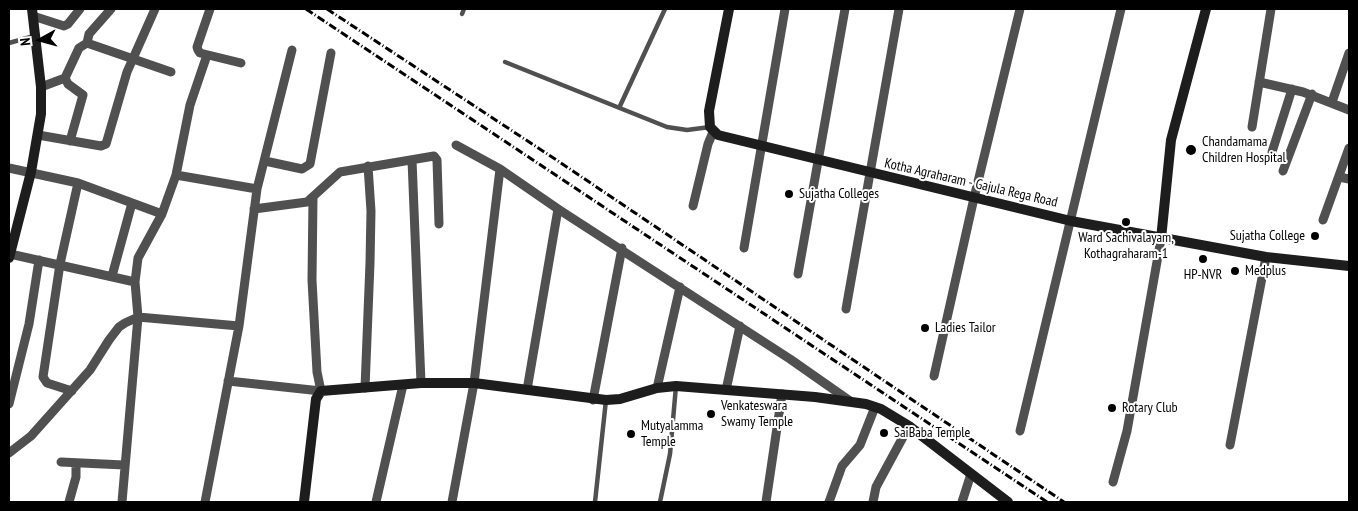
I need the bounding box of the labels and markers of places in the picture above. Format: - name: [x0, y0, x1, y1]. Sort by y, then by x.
- place label: Chandamama Children Hospital: [1202, 134, 1286, 166]
- marker: Chandamama Children Hospital: [1184, 143, 1198, 157]
- place label: Sujatha Colleges: [799, 186, 879, 202]
- marker: Sujatha Colleges: [783, 188, 795, 200]
- marker: Ward Sachivalayam, Kothagraharam-1: [1120, 216, 1132, 228]
- place label: Sujatha College: [1230, 228, 1305, 244]
- place label: Ward Sachivalayam, Kothagraharam-1: [1078, 230, 1174, 262]
- marker: Sujatha College: [1309, 230, 1321, 242]
- marker: HP-NVR: [1197, 253, 1209, 265]
- place label: Medplus: [1245, 263, 1286, 279]
- marker: Medplus: [1229, 265, 1241, 277]
- place label: HP-NVR: [1184, 267, 1222, 283]
- place label: Ladies Tailor: [935, 320, 996, 336]
- marker: Ladies Tailor: [919, 322, 931, 334]
- place label: Venkateswara Swamy Temple: [721, 398, 793, 431]
- place label: Rotary Club: [1122, 400, 1178, 416]
- marker: Rotary Club: [1106, 402, 1118, 414]
- marker: Venkateswara Swamy Temple: [705, 408, 717, 420]
- place label: Mutyalamma Temple: [641, 418, 703, 451]
- place label: SaiBaba Temple: [894, 425, 970, 441]
- marker: SaiBaba Temple: [878, 427, 890, 439]
- marker: Mutyalamma Temple: [625, 428, 637, 440]

